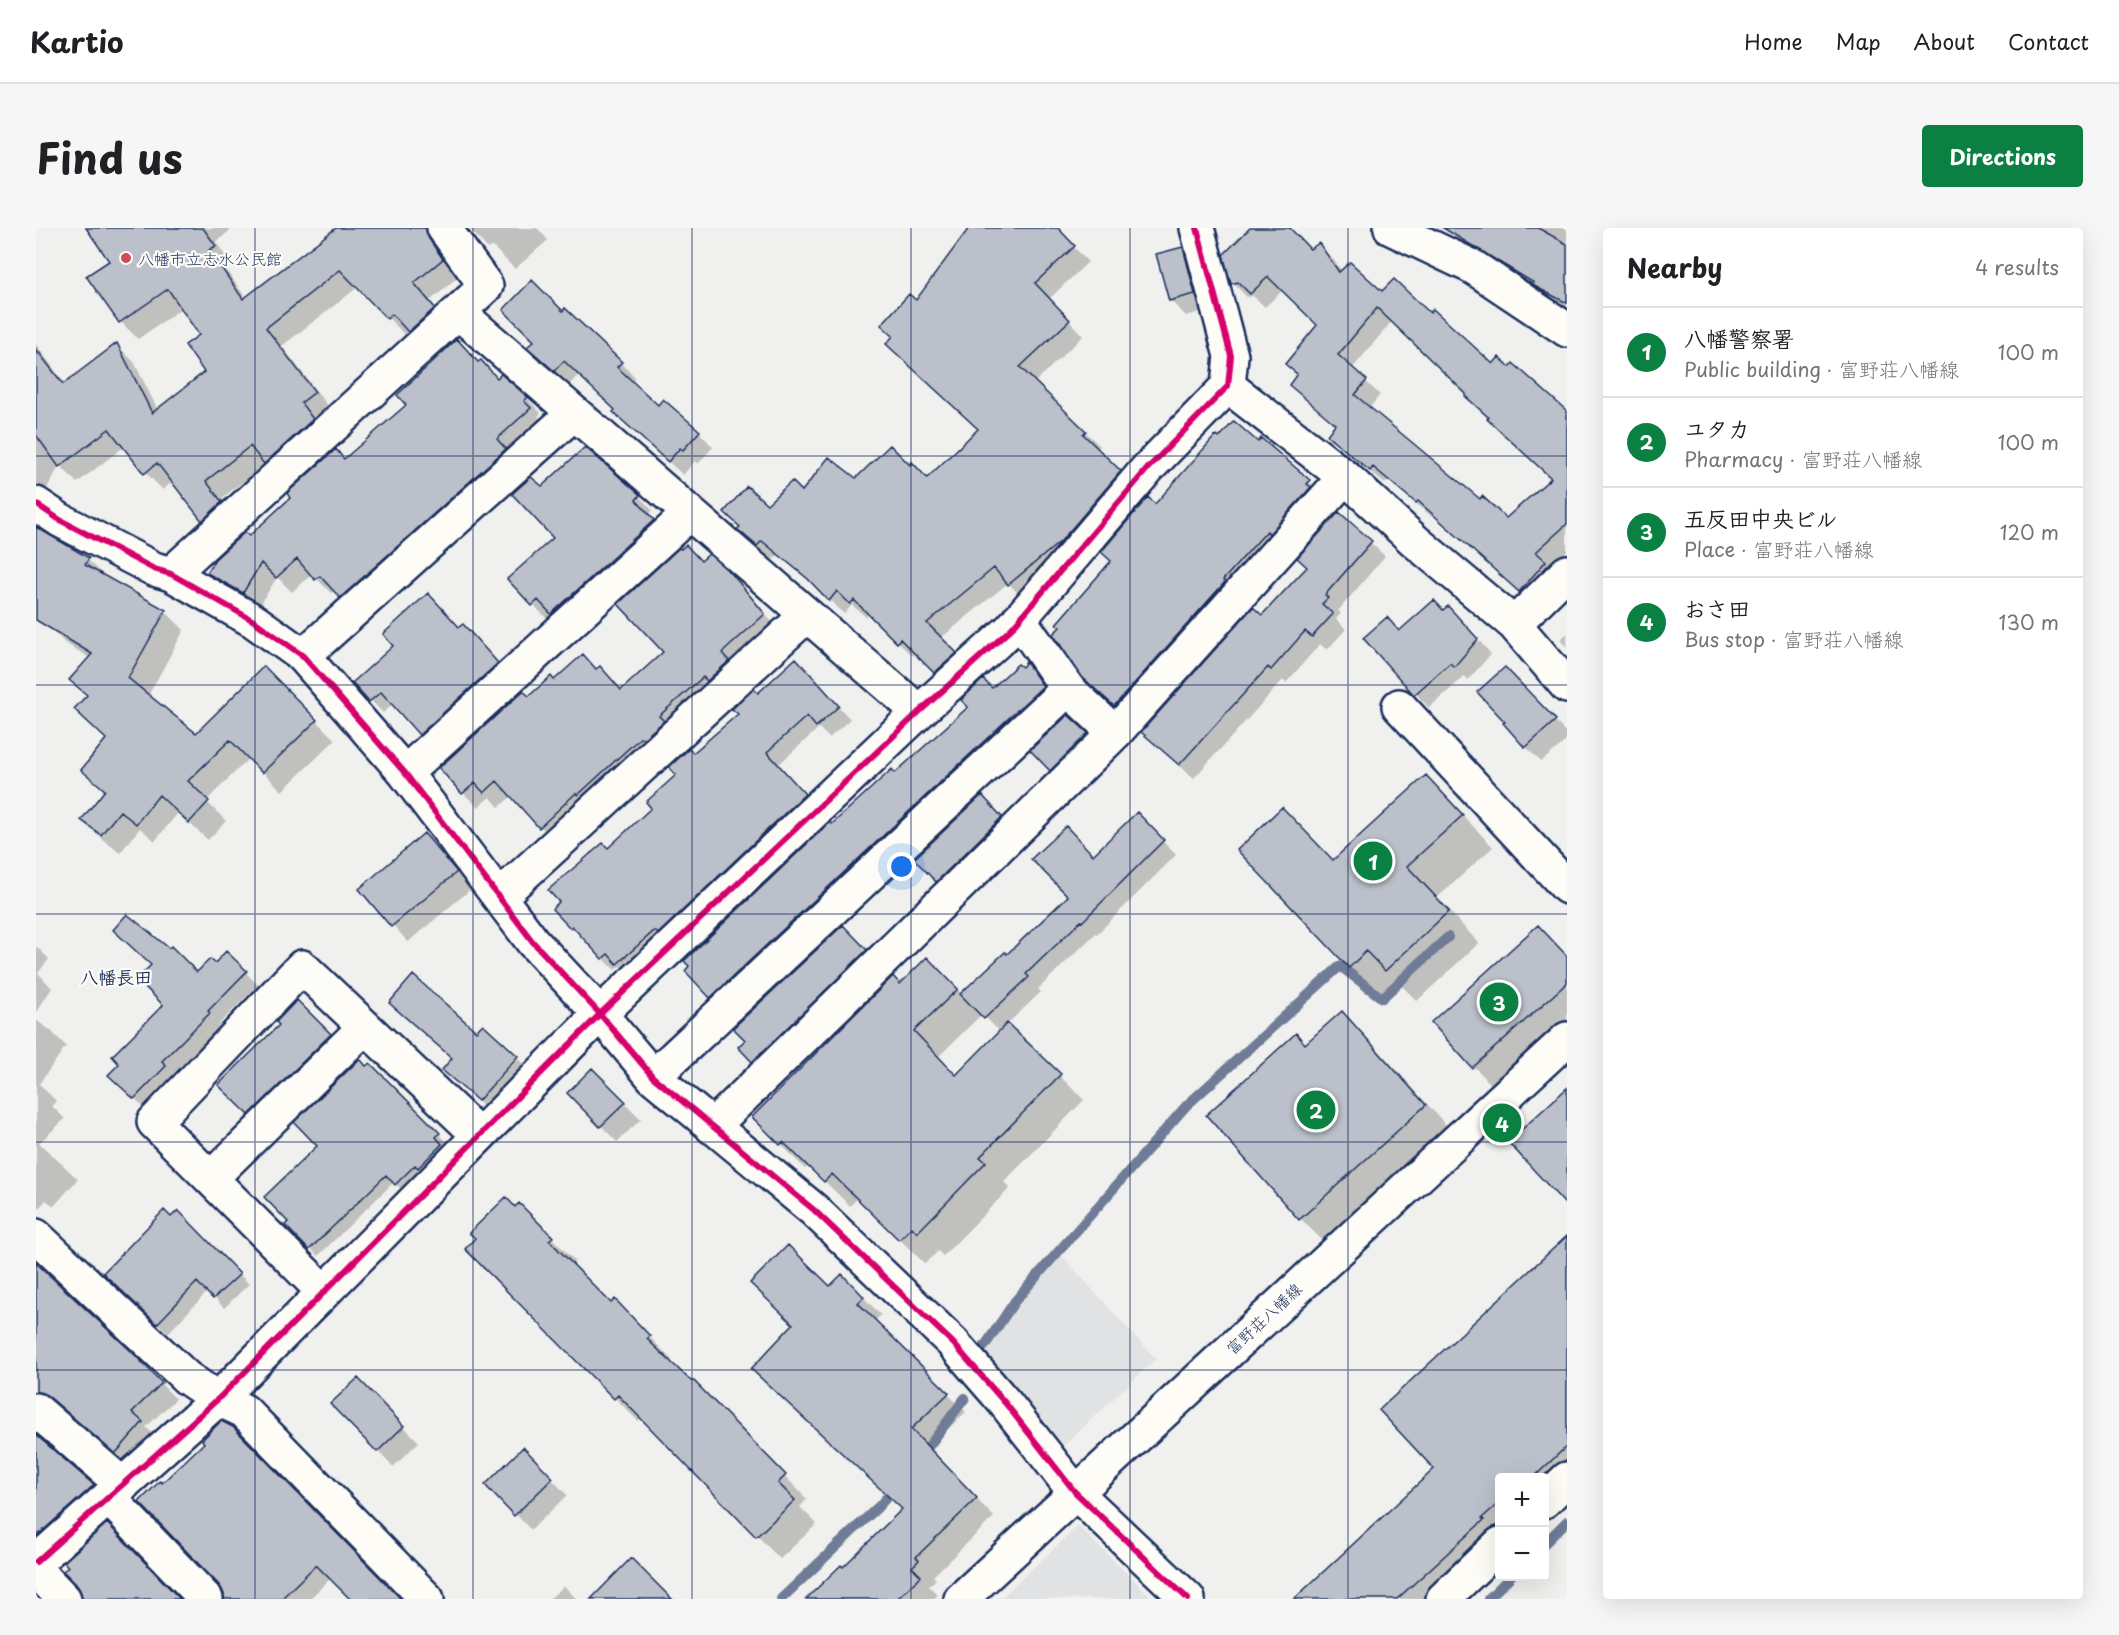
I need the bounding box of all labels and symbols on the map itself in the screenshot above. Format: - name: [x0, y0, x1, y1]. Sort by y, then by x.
- place label: 八幡市立志水公民館: [138, 246, 282, 270]
- marker: 八幡市立志水公民館: [119, 251, 133, 265]
- pin: 1: [1354, 838, 1392, 884]
- your location: [887, 852, 916, 881]
- district label: 八幡長田: [80, 963, 152, 990]
- pin: 3: [1480, 980, 1518, 1024]
- pin: 2: [1296, 1088, 1336, 1132]
- pin: 4: [1482, 1100, 1522, 1146]
- street label: 富野荘八幡線: [1220, 1276, 1306, 1360]

